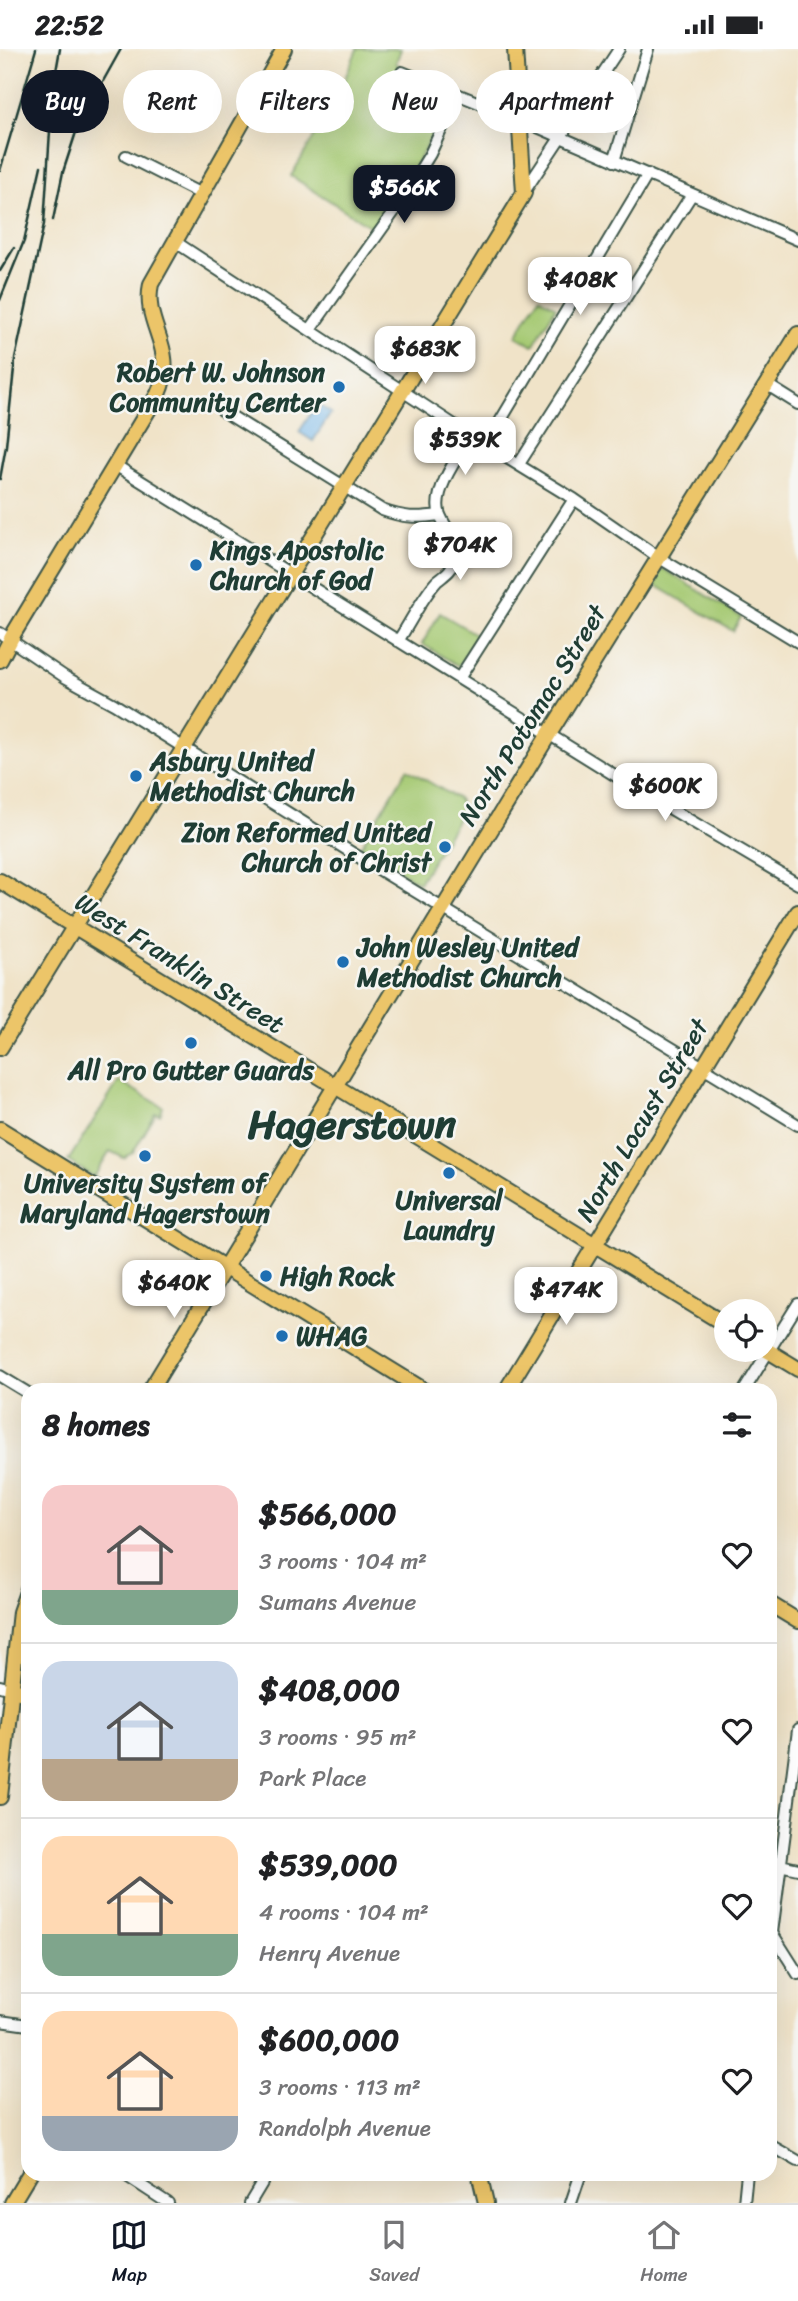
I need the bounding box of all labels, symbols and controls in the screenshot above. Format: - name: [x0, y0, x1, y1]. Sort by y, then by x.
- text: 22:52: [35, 2, 104, 48]
- chip: Buy: [21, 70, 109, 133]
- chip: Rent: [123, 70, 222, 133]
- chip: Filters: [236, 70, 354, 133]
- chip: New: [368, 70, 462, 133]
- chip: Apartment: [476, 70, 637, 133]
- pin: $566K: [355, 165, 453, 225]
- text: $566K: [369, 167, 439, 208]
- pin: $408K: [531, 257, 629, 317]
- text: $408K: [544, 259, 616, 300]
- pin: $683K: [376, 327, 474, 386]
- text: $683K: [390, 328, 460, 369]
- place label: Robert W. Johnson Community Center: [109, 349, 327, 425]
- marker: Robert W. Johnson Community Center: [331, 379, 347, 395]
- pin: $539K: [416, 417, 514, 477]
- text: $539K: [430, 419, 500, 460]
- pin: $704K: [411, 523, 509, 582]
- text: $704K: [424, 524, 496, 565]
- place label: Kings Apostolic Church of God: [209, 527, 385, 603]
- marker: Kings Apostolic Church of God: [188, 557, 204, 573]
- street label: North Potomac Street: [445, 594, 620, 835]
- place label: Asbury United Methodist Church: [149, 738, 355, 814]
- pin: $600K: [616, 763, 714, 823]
- text: $600K: [629, 765, 701, 806]
- marker: Asbury United Methodist Church: [128, 768, 144, 784]
- place label: Zion Reformed United Church of Christ: [181, 809, 433, 885]
- marker: Zion Reformed United Church of Christ: [437, 839, 453, 855]
- street label: West Franklin Street: [66, 880, 294, 1046]
- place label: John Wesley United Methodist Church: [355, 924, 581, 1000]
- marker: John Wesley United Methodist Church: [335, 954, 351, 970]
- street label: North Locust Street: [563, 1008, 722, 1231]
- marker: All Pro Gutter Guards: [183, 1035, 199, 1051]
- place label: All Pro Gutter Guards: [67, 1047, 315, 1093]
- district label: Hagerstown: [248, 1089, 457, 1160]
- marker: University System of Maryland Hagerstown: [137, 1148, 153, 1164]
- place label: University System of Maryland Hagerstown: [19, 1160, 270, 1236]
- marker: Universal Laundry: [441, 1165, 457, 1181]
- place label: Universal Laundry: [396, 1177, 504, 1253]
- place label: High Rock: [280, 1253, 396, 1299]
- pin: $640K: [125, 1261, 223, 1320]
- text: $640K: [138, 1262, 210, 1303]
- pin: $474K: [517, 1267, 615, 1327]
- marker: High Rock: [258, 1268, 274, 1284]
- text: $474K: [530, 1269, 602, 1310]
- map controls: [714, 1299, 777, 1362]
- button: locate: [714, 1299, 777, 1362]
- place label: WHAG: [296, 1313, 368, 1359]
- marker: WHAG: [274, 1328, 290, 1344]
- text: 8 homes: [42, 1398, 150, 1452]
- icon: filters: [718, 1406, 756, 1444]
- text: $566,000: [259, 1487, 397, 1541]
- icon: home: [98, 1513, 182, 1597]
- icon: heart: [718, 1536, 756, 1574]
- text: 3 rooms · 104 m²: [259, 1541, 427, 1582]
- text: Sumans Avenue: [259, 1582, 416, 1623]
- text: $408,000: [259, 1663, 400, 1717]
- icon: home: [98, 1689, 182, 1773]
- icon: heart: [718, 1712, 756, 1750]
- text: 3 rooms · 95 m²: [259, 1717, 416, 1758]
- text: Park Place: [259, 1758, 366, 1799]
- text: $539,000: [259, 1838, 397, 1892]
- icon: home: [98, 1864, 182, 1948]
- icon: heart: [718, 1887, 756, 1925]
- text: 4 rooms · 104 m²: [259, 1892, 429, 1933]
- text: Henry Avenue: [259, 1933, 400, 1974]
- text: $600,000: [259, 2013, 399, 2067]
- icon: home: [98, 2039, 182, 2123]
- icon: heart: [718, 2062, 756, 2100]
- text: 3 rooms · 113 m²: [259, 2067, 421, 2108]
- text: Randolph Avenue: [259, 2108, 431, 2149]
- tab: Map: [110, 2216, 148, 2291]
- tab: Saved: [369, 2216, 419, 2291]
- tab: Home: [640, 2216, 688, 2291]

